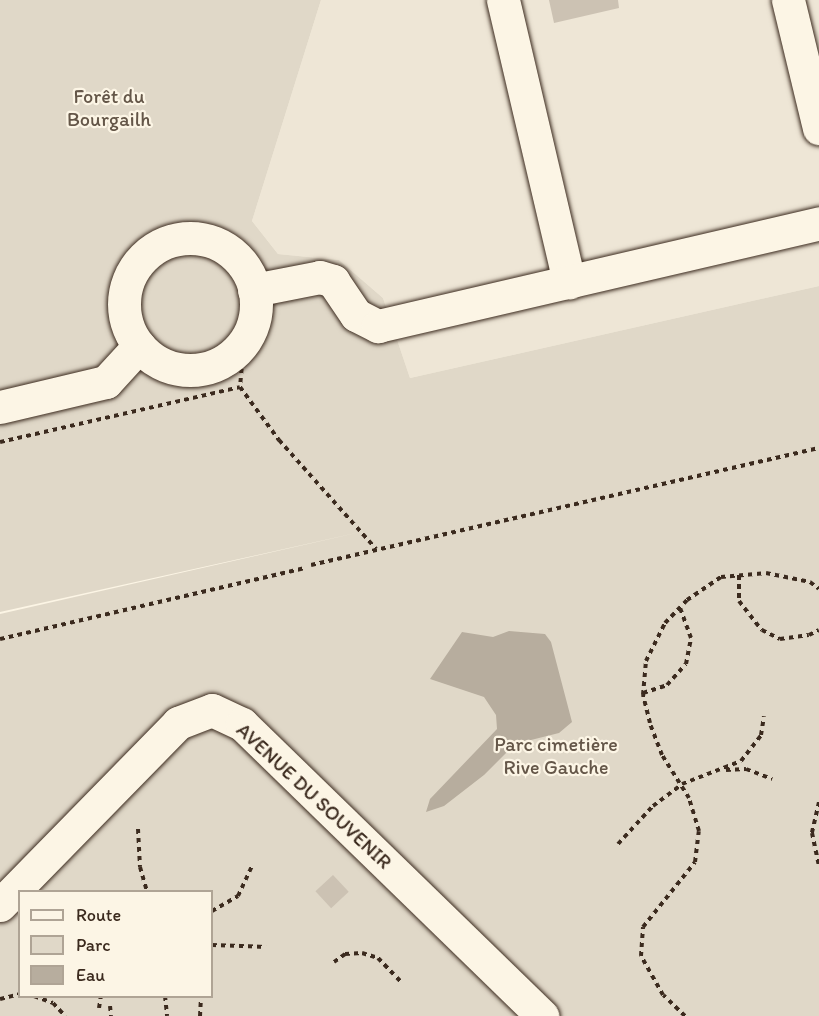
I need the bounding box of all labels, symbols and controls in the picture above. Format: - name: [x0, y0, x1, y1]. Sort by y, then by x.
- park label: Forêt du Bourgailh: [67, 84, 151, 131]
- street label: AVENUE DU SOUVENIR: [231, 718, 397, 874]
- park label: Parc cimetière Rive Gauche: [495, 732, 617, 779]
- legend: [18, 890, 213, 998]
- text: Route: [76, 904, 121, 926]
- text: Parc: [76, 934, 110, 956]
- text: Eau: [76, 964, 105, 986]

